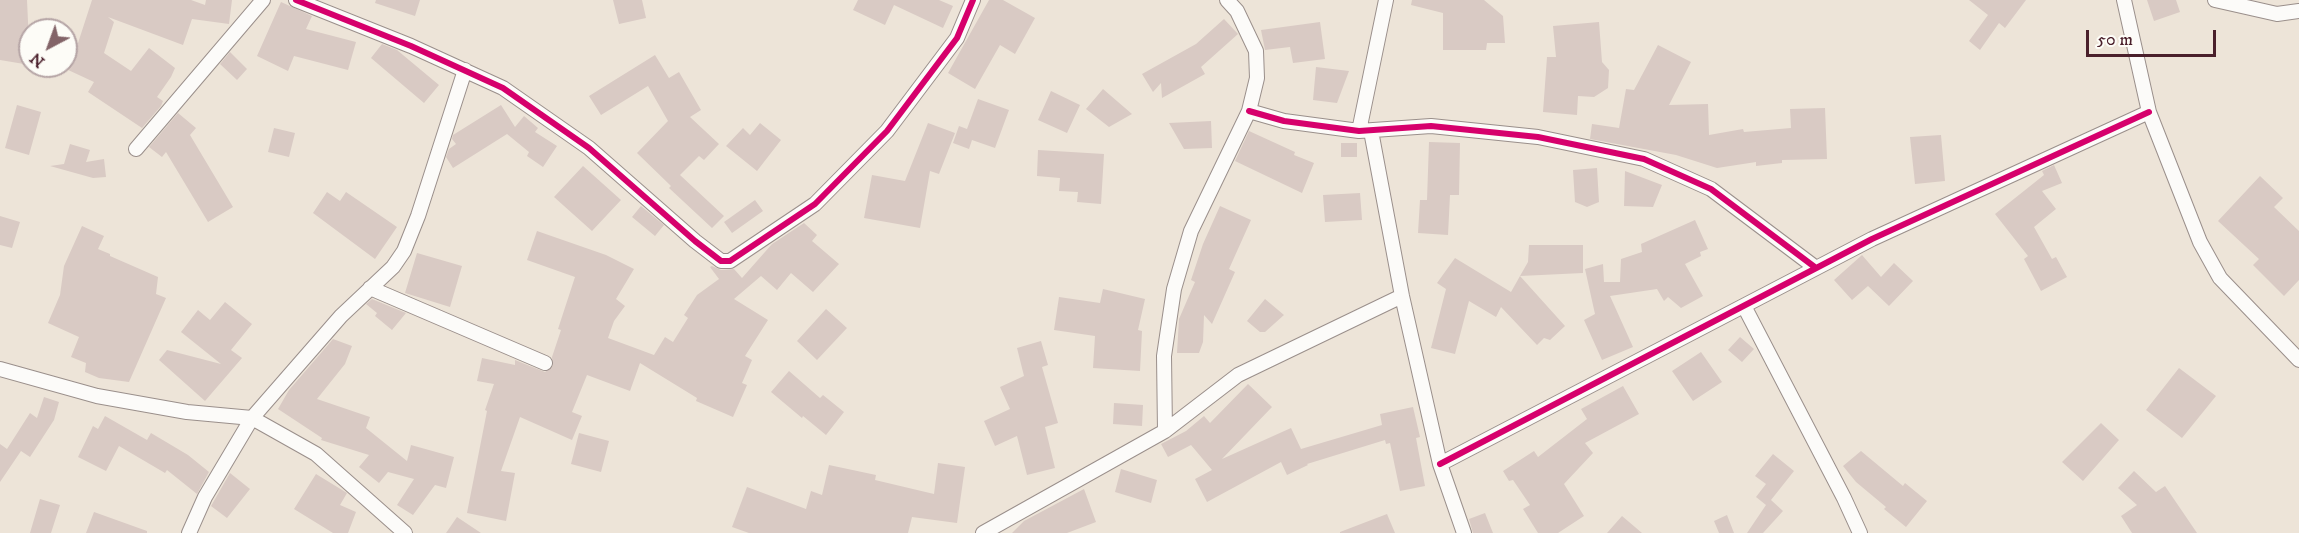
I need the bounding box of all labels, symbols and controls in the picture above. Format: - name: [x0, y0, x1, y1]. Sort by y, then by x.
- north arrow: [18, 18, 78, 78]
- scale bar: [2089, 18, 2220, 56]
- text: 50 m: [2097, 29, 2133, 51]
- text: N: [26, 48, 49, 72]

